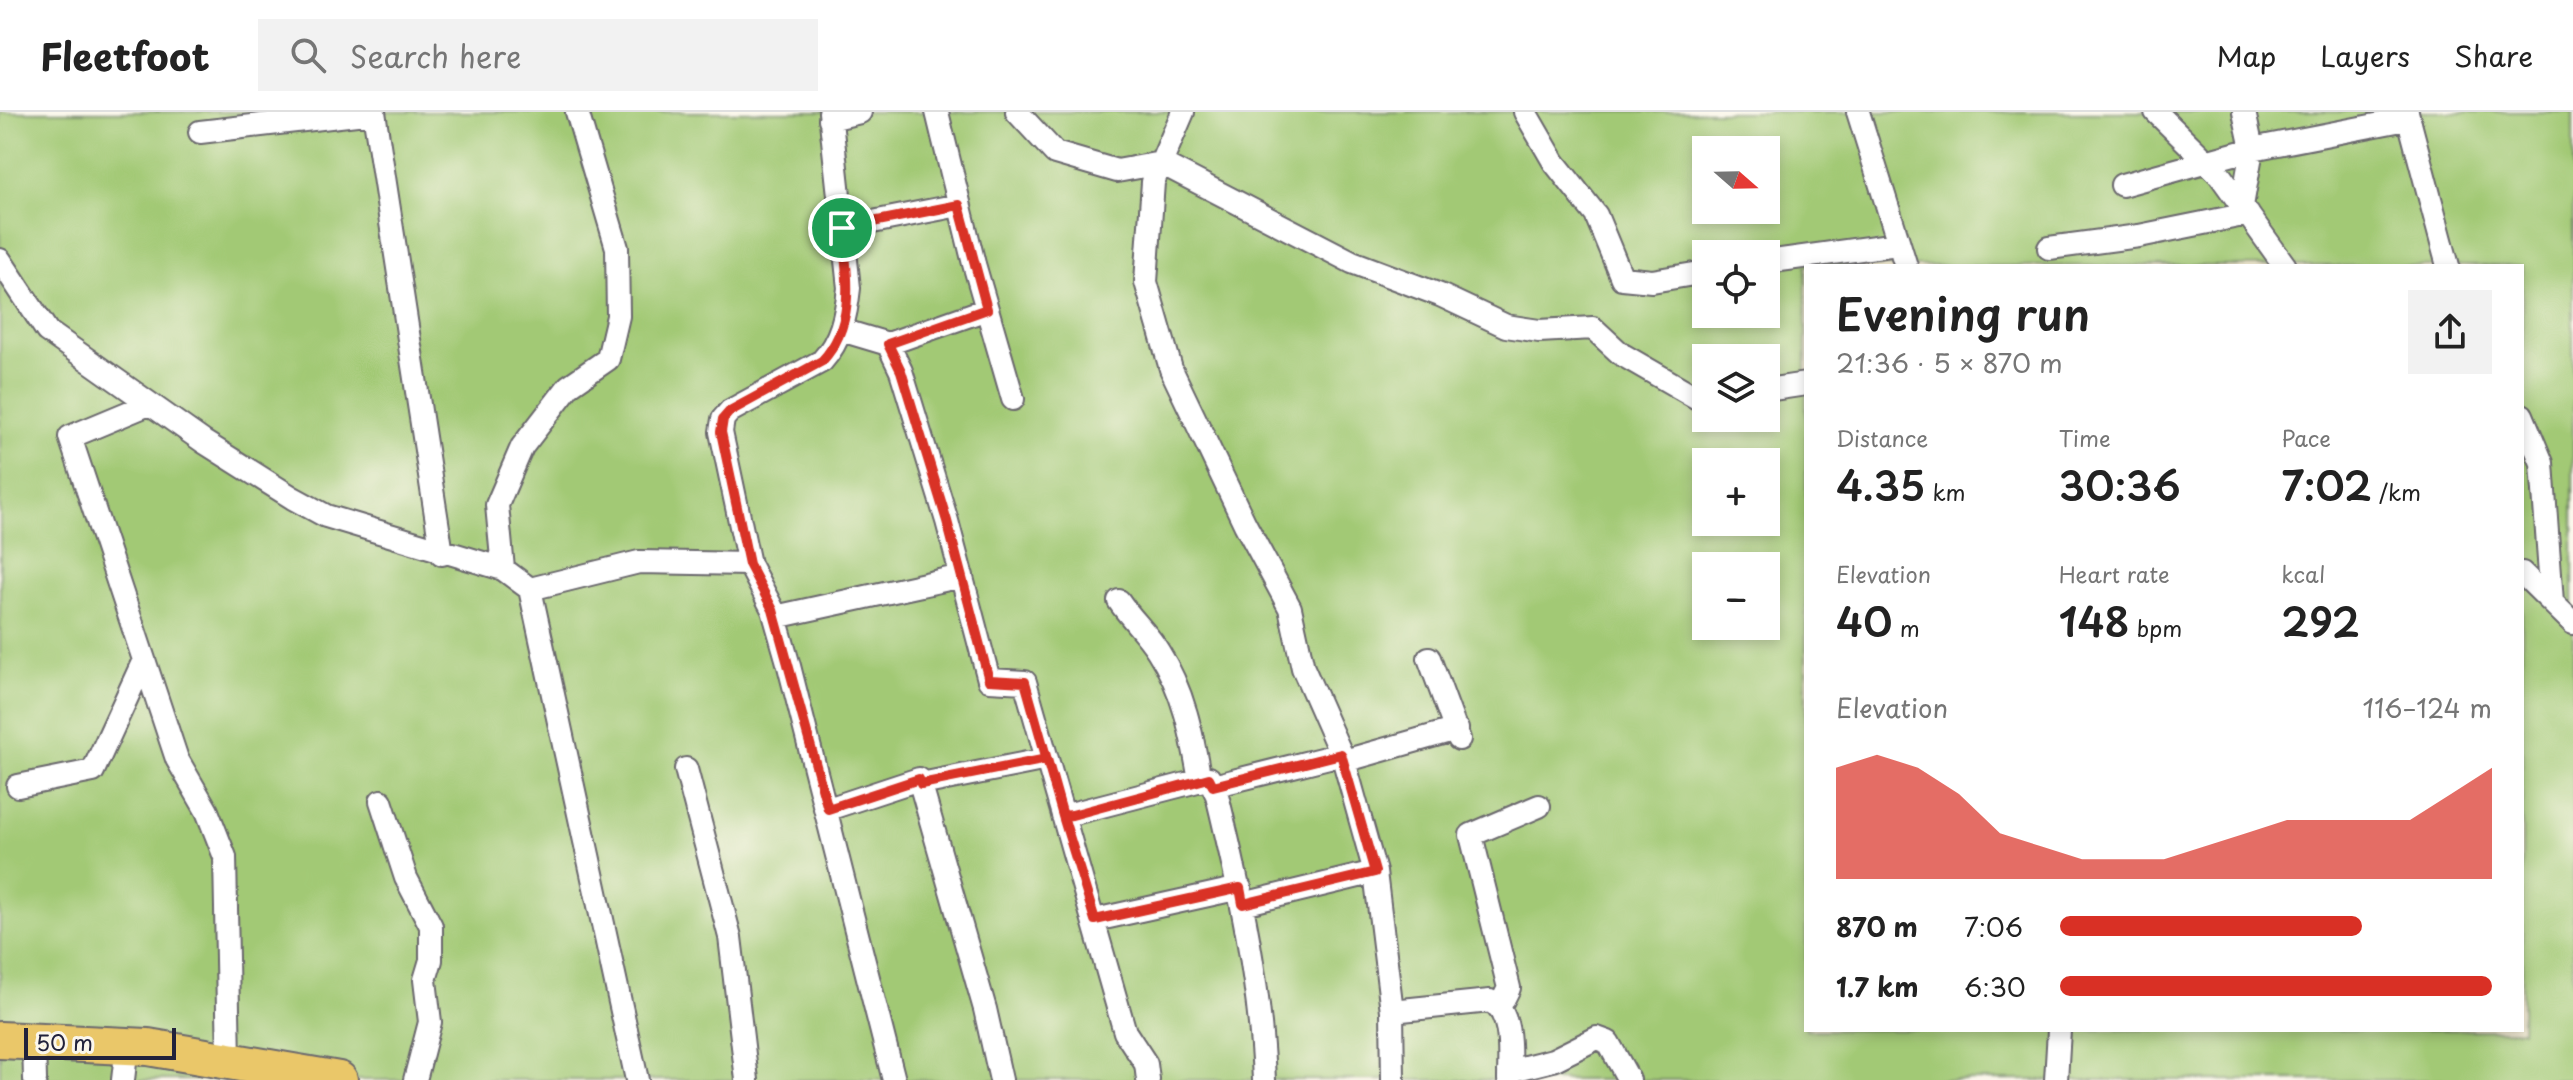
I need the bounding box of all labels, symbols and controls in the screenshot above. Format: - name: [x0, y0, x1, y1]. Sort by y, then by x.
- search box: [258, 19, 818, 91]
- text: Fleetfoot: [40, 27, 210, 84]
- icon: search: [286, 33, 330, 77]
- text: Search here: [350, 33, 521, 78]
- text: Map: [2216, 34, 2276, 77]
- text: Layers: [2320, 34, 2410, 77]
- text: Share: [2454, 34, 2533, 77]
- north arrow: [1692, 136, 1780, 224]
- map controls: [1692, 136, 1780, 640]
- pin: [808, 194, 876, 262]
- icon: arrive: [820, 206, 864, 250]
- button: locate: [1692, 240, 1780, 328]
- text: Evening run: [1836, 280, 2090, 346]
- button: share: [2408, 290, 2492, 374]
- text: 21:36 · 5 × 870 m: [1836, 343, 2063, 382]
- button: layers: [1692, 344, 1780, 432]
- text: Distance: [1836, 421, 1928, 454]
- text: Time: [2059, 421, 2111, 454]
- text: Pace: [2281, 421, 2331, 454]
- button: +: [1692, 448, 1780, 536]
- text: 4.35: [1836, 454, 1925, 515]
- text: 30:36: [2059, 454, 2181, 515]
- text: 7:02: [2281, 454, 2372, 515]
- text: km: [1925, 475, 1966, 508]
- text: /km: [2372, 475, 2421, 508]
- button: −: [1692, 552, 1780, 640]
- text: Elevation: [1836, 557, 1931, 590]
- text: Heart rate: [2059, 557, 2170, 590]
- text: kcal: [2281, 557, 2325, 590]
- text: 40: [1836, 590, 1892, 651]
- text: 148: [2059, 590, 2130, 651]
- text: 292: [2281, 590, 2360, 651]
- text: m: [1892, 611, 1920, 644]
- text: bpm: [2130, 611, 2182, 644]
- text: Elevation: [1836, 688, 1948, 727]
- text: 116–124 m: [2363, 688, 2492, 727]
- text: 870 m: [1836, 907, 1918, 946]
- text: 7:06: [1964, 907, 2023, 946]
- text: 1.7 km: [1836, 967, 1919, 1006]
- text: 6:30: [1964, 967, 2026, 1006]
- scale bar: [24, 1024, 176, 1060]
- text: 50 m: [36, 1025, 93, 1058]

